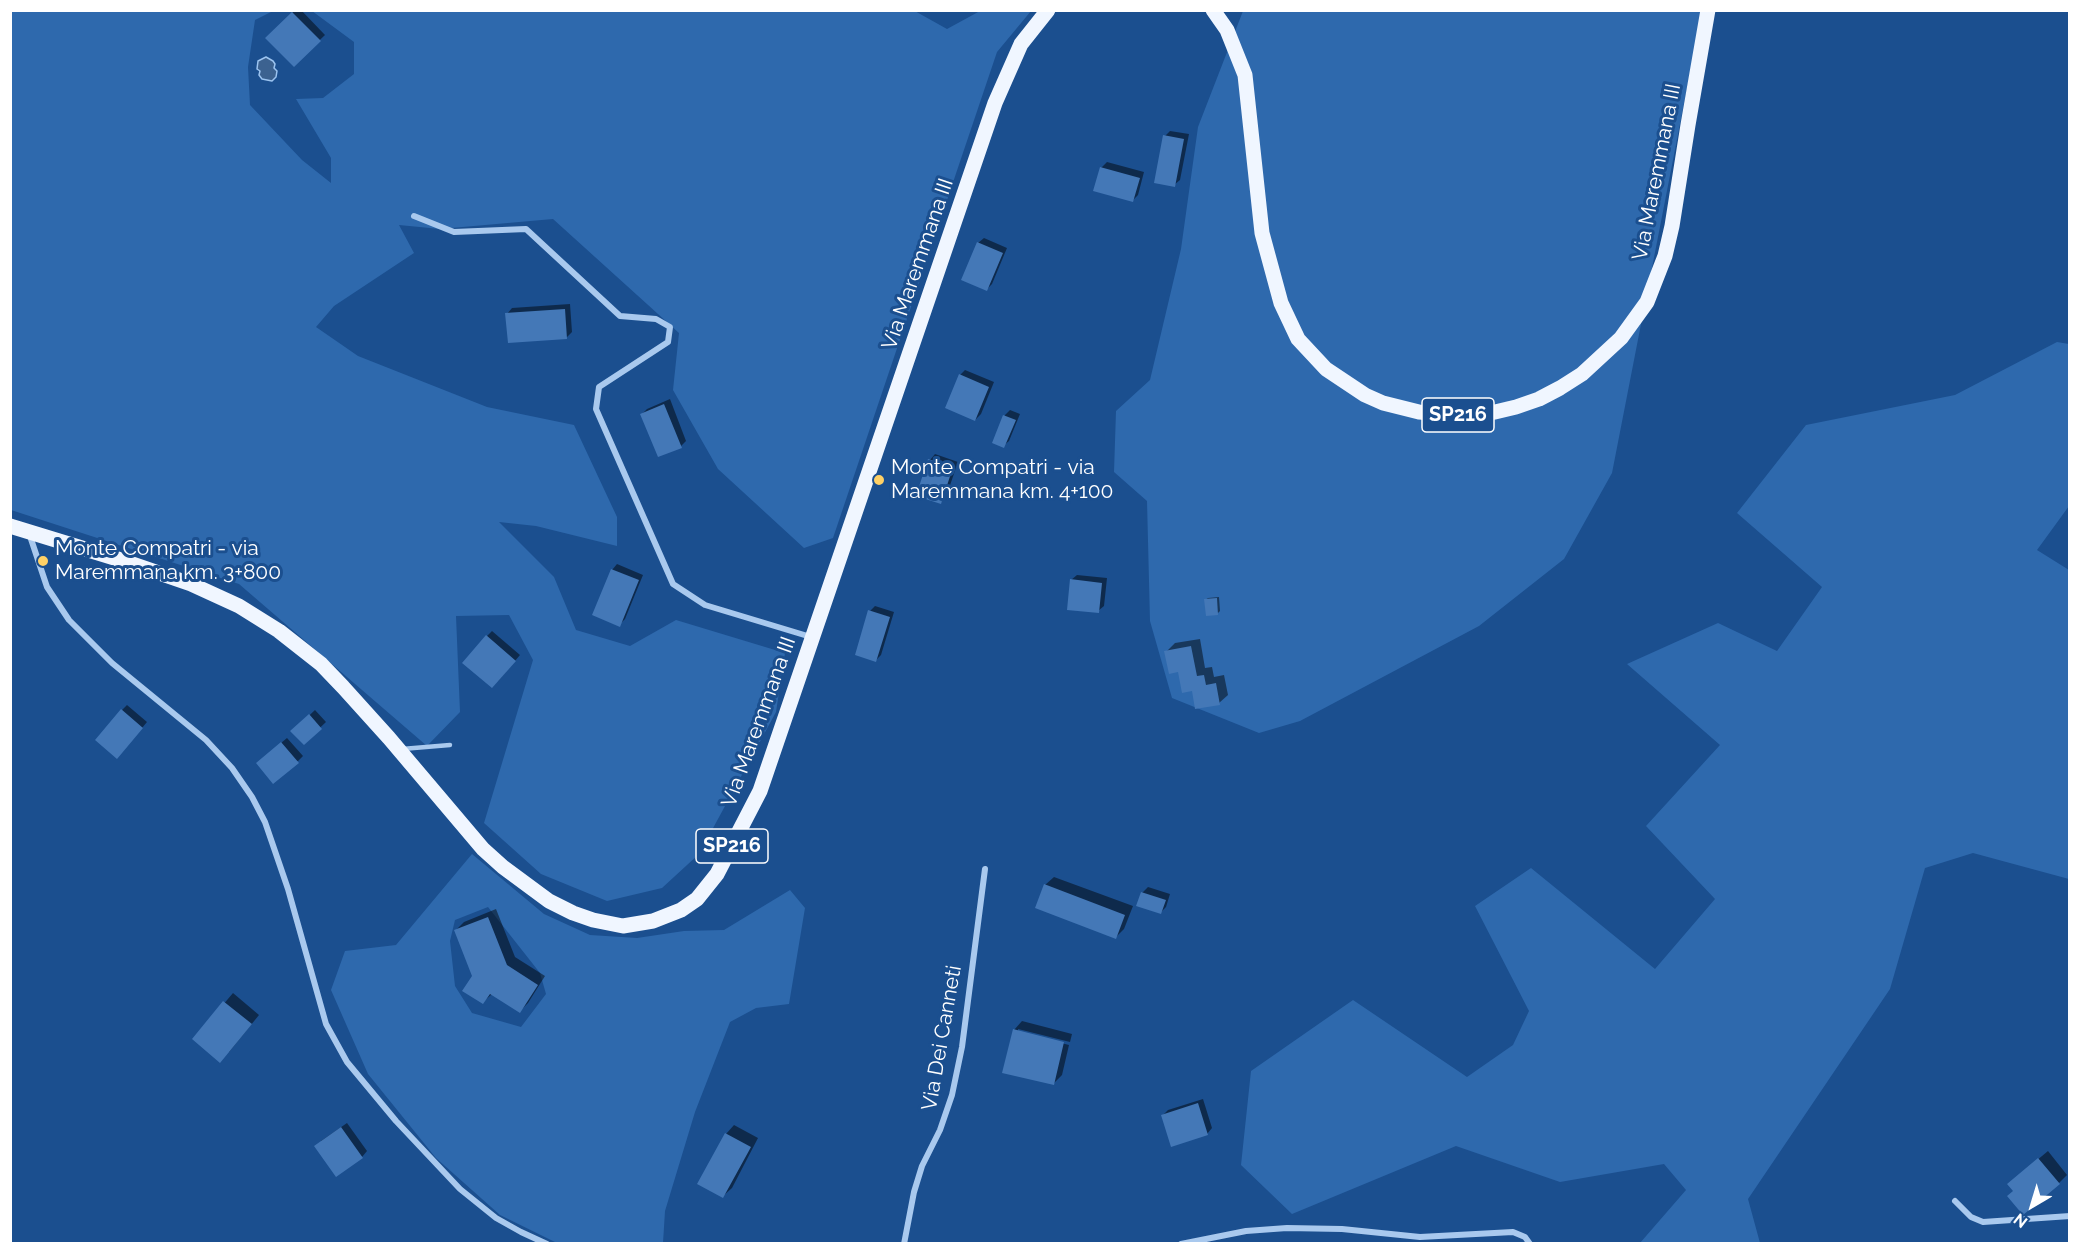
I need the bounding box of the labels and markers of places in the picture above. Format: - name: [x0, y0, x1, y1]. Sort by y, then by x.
- place label: Monte Compatri - via Maremmana km. 4+100: [891, 455, 1113, 505]
- marker: Monte Compatri - via Maremmana km. 4+100: [872, 473, 886, 487]
- place label: Monte Compatri - via Maremmana km. 3+800: [55, 536, 281, 586]
- marker: Monte Compatri - via Maremmana km. 3+800: [36, 554, 50, 568]

